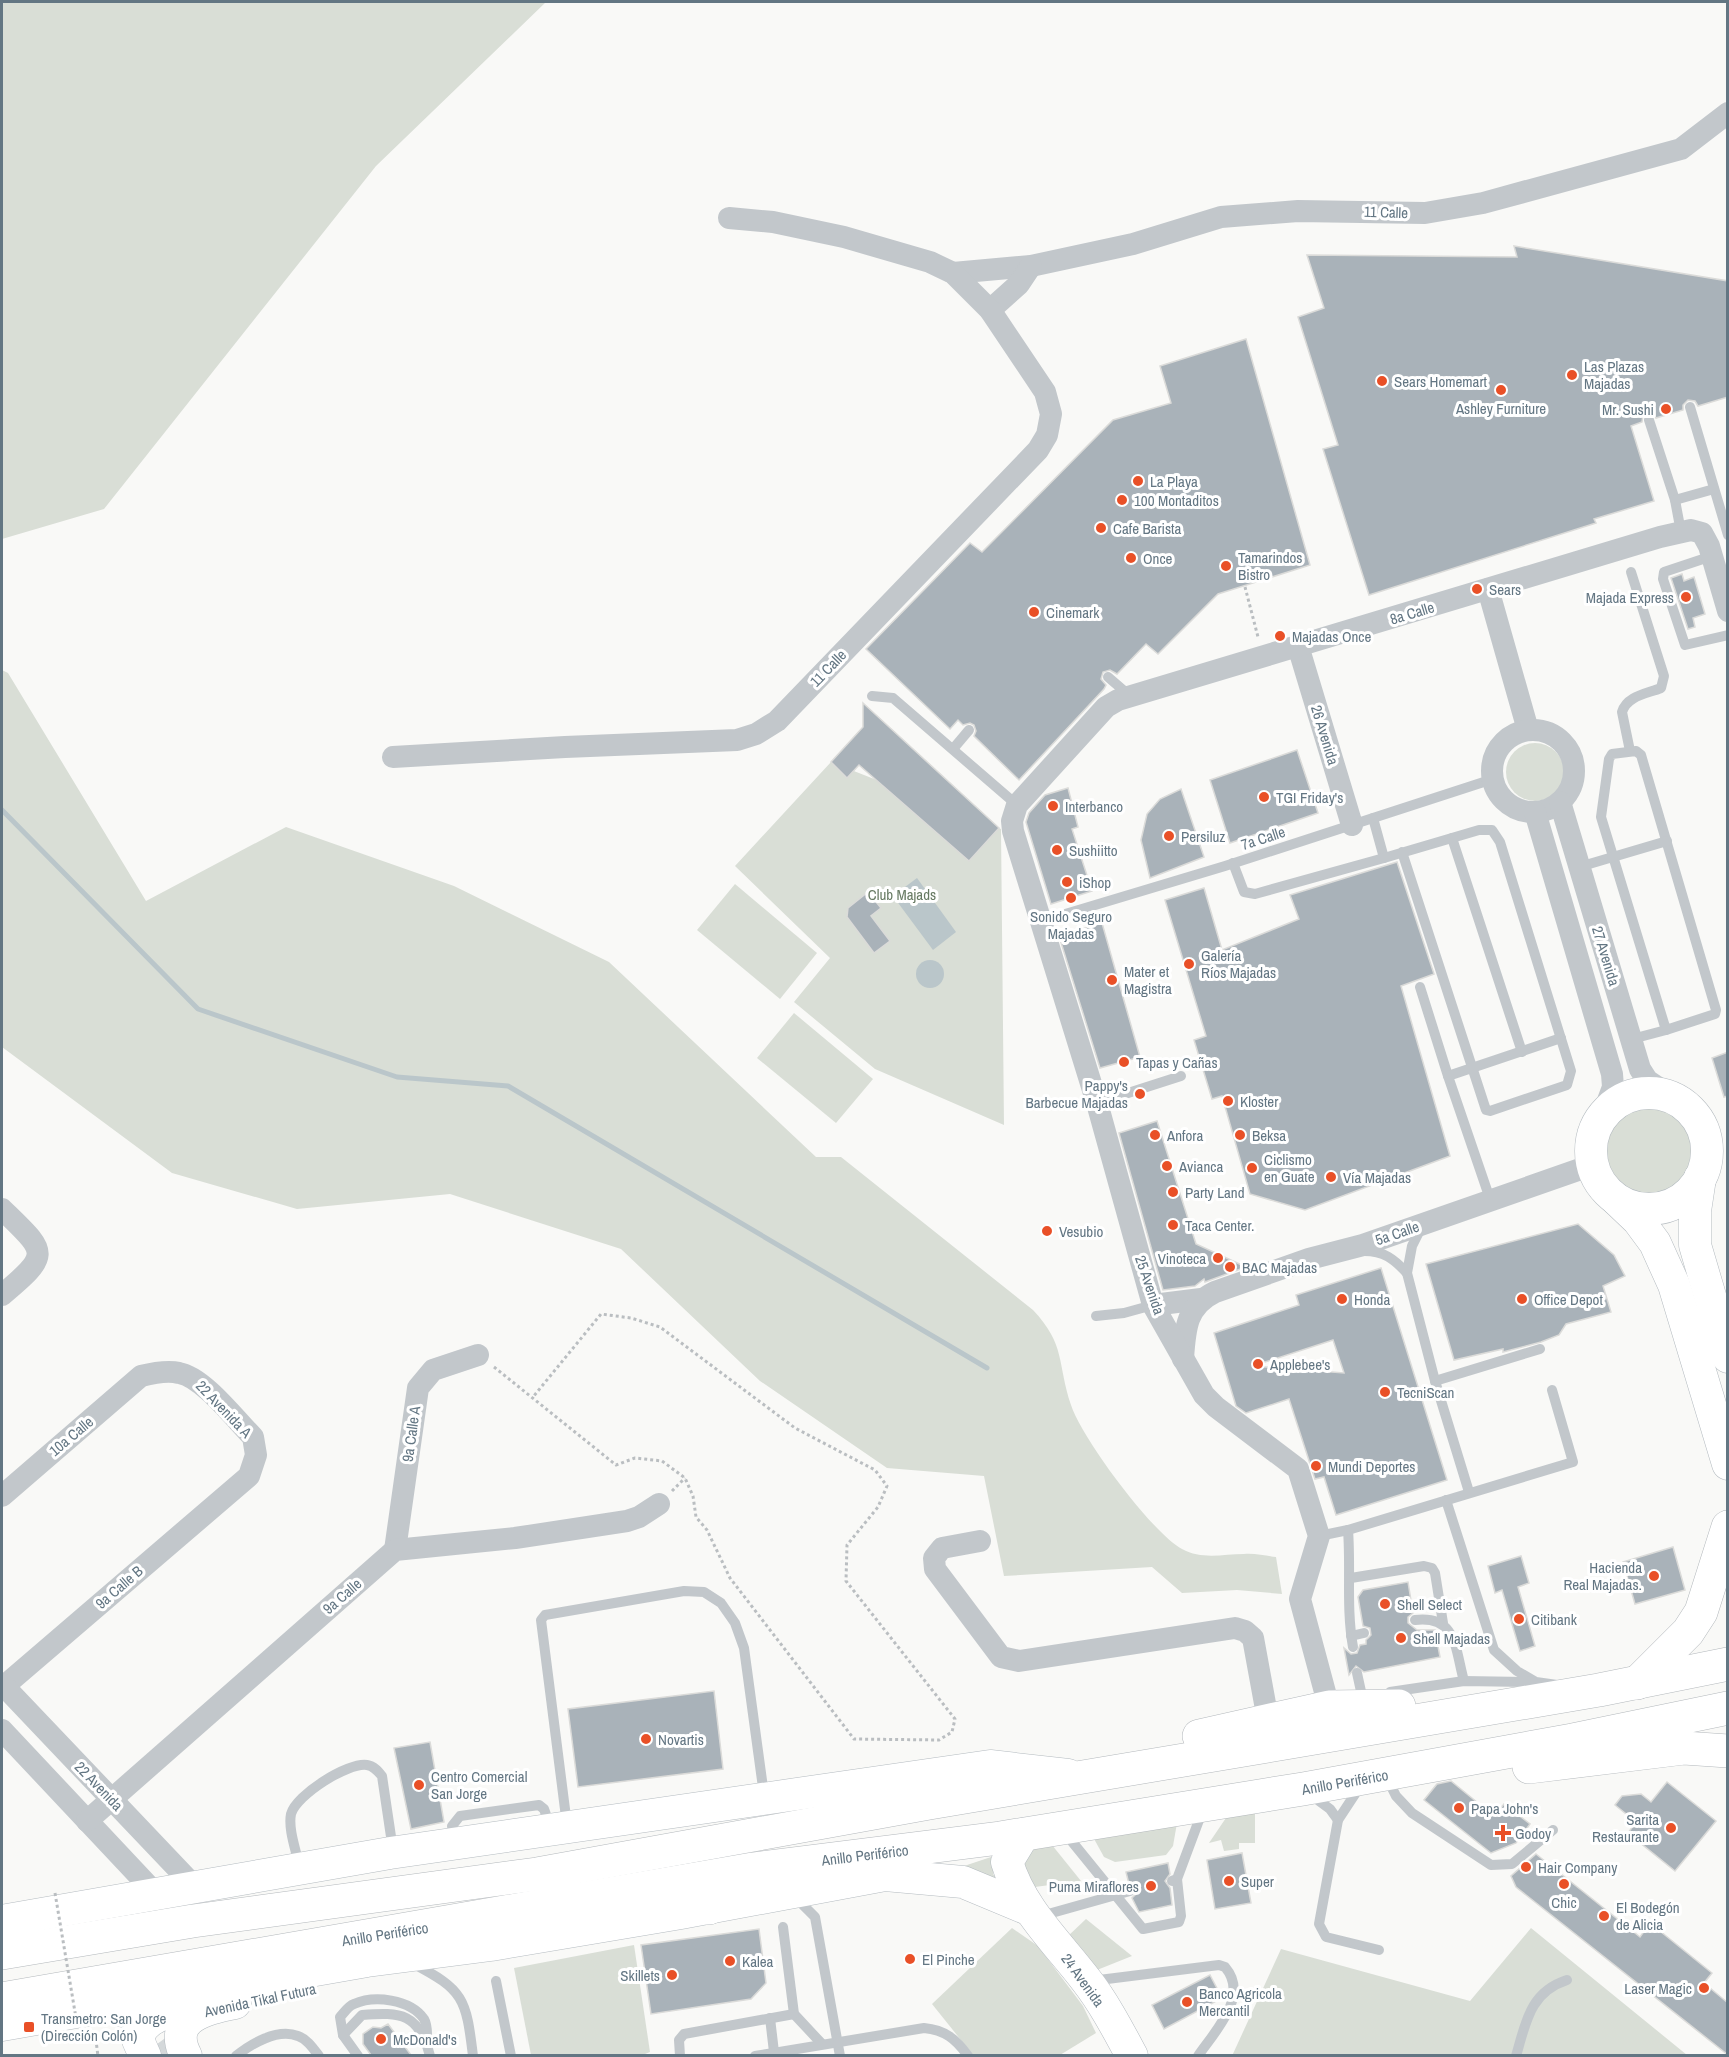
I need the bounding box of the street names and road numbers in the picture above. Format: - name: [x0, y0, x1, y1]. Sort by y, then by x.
- street label: 11 Calle: [1364, 201, 1409, 223]
- street label: 8a Calle: [1387, 596, 1437, 630]
- street label: 11 Calle: [805, 645, 851, 691]
- street label: 26 Avenida: [1306, 703, 1344, 768]
- street label: 7a Calle: [1238, 821, 1288, 855]
- street label: 27 Avenida: [1587, 924, 1625, 989]
- street label: 5a Calle: [1372, 1216, 1422, 1250]
- street label: 25 Avenida: [1130, 1253, 1170, 1318]
- street label: 22 Avenida A: [191, 1376, 257, 1443]
- street label: 9a Calle A: [397, 1404, 425, 1463]
- street label: 10a Calle: [44, 1411, 98, 1461]
- street label: 9a Calle B: [91, 1560, 147, 1614]
- street label: 9a Calle: [318, 1573, 366, 1619]
- street label: 22 Avenida: [70, 1757, 128, 1815]
- street label: Anillo Periférico: [1299, 1764, 1390, 1800]
- street label: Anillo Periférico: [819, 1839, 910, 1871]
- street label: Anillo Periférico: [339, 1917, 430, 1951]
- street label: 24 Avenida: [1056, 1949, 1110, 2011]
- street label: Avenida Tikal Futura: [201, 1978, 318, 2022]

